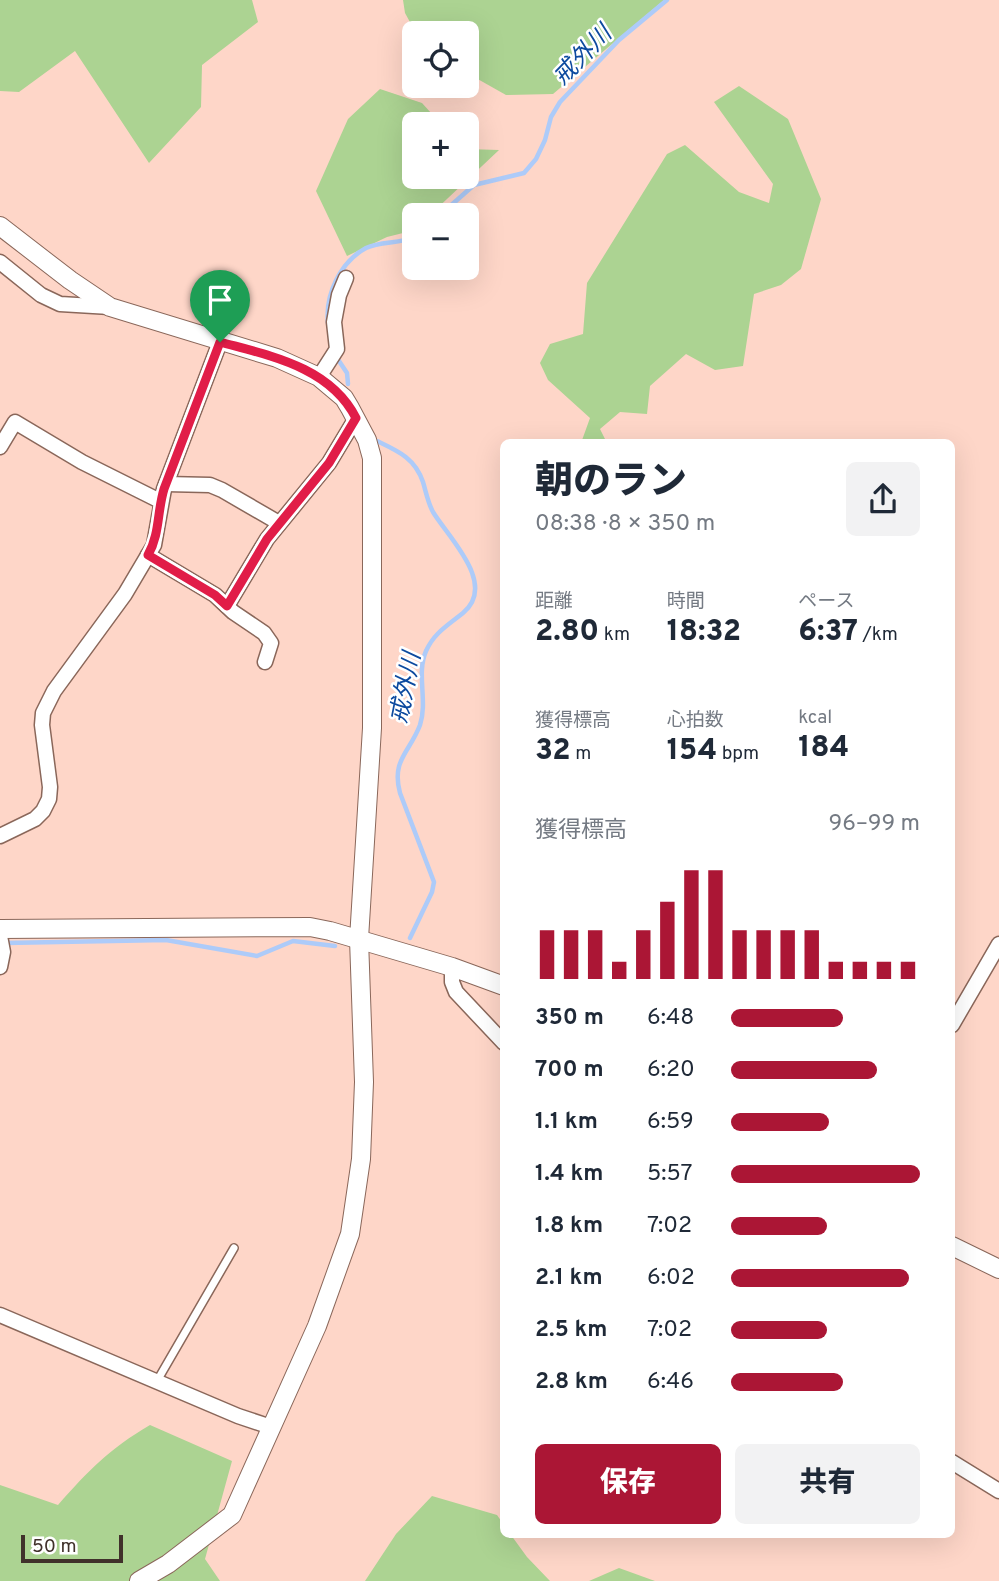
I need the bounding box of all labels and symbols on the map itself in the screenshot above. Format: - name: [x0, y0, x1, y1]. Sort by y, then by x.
- water label: 戒外川: [548, 18, 621, 93]
- pin: [190, 270, 250, 342]
- water label: 戒外川: [385, 647, 429, 727]
- scale bar: [21, 1532, 122, 1564]

